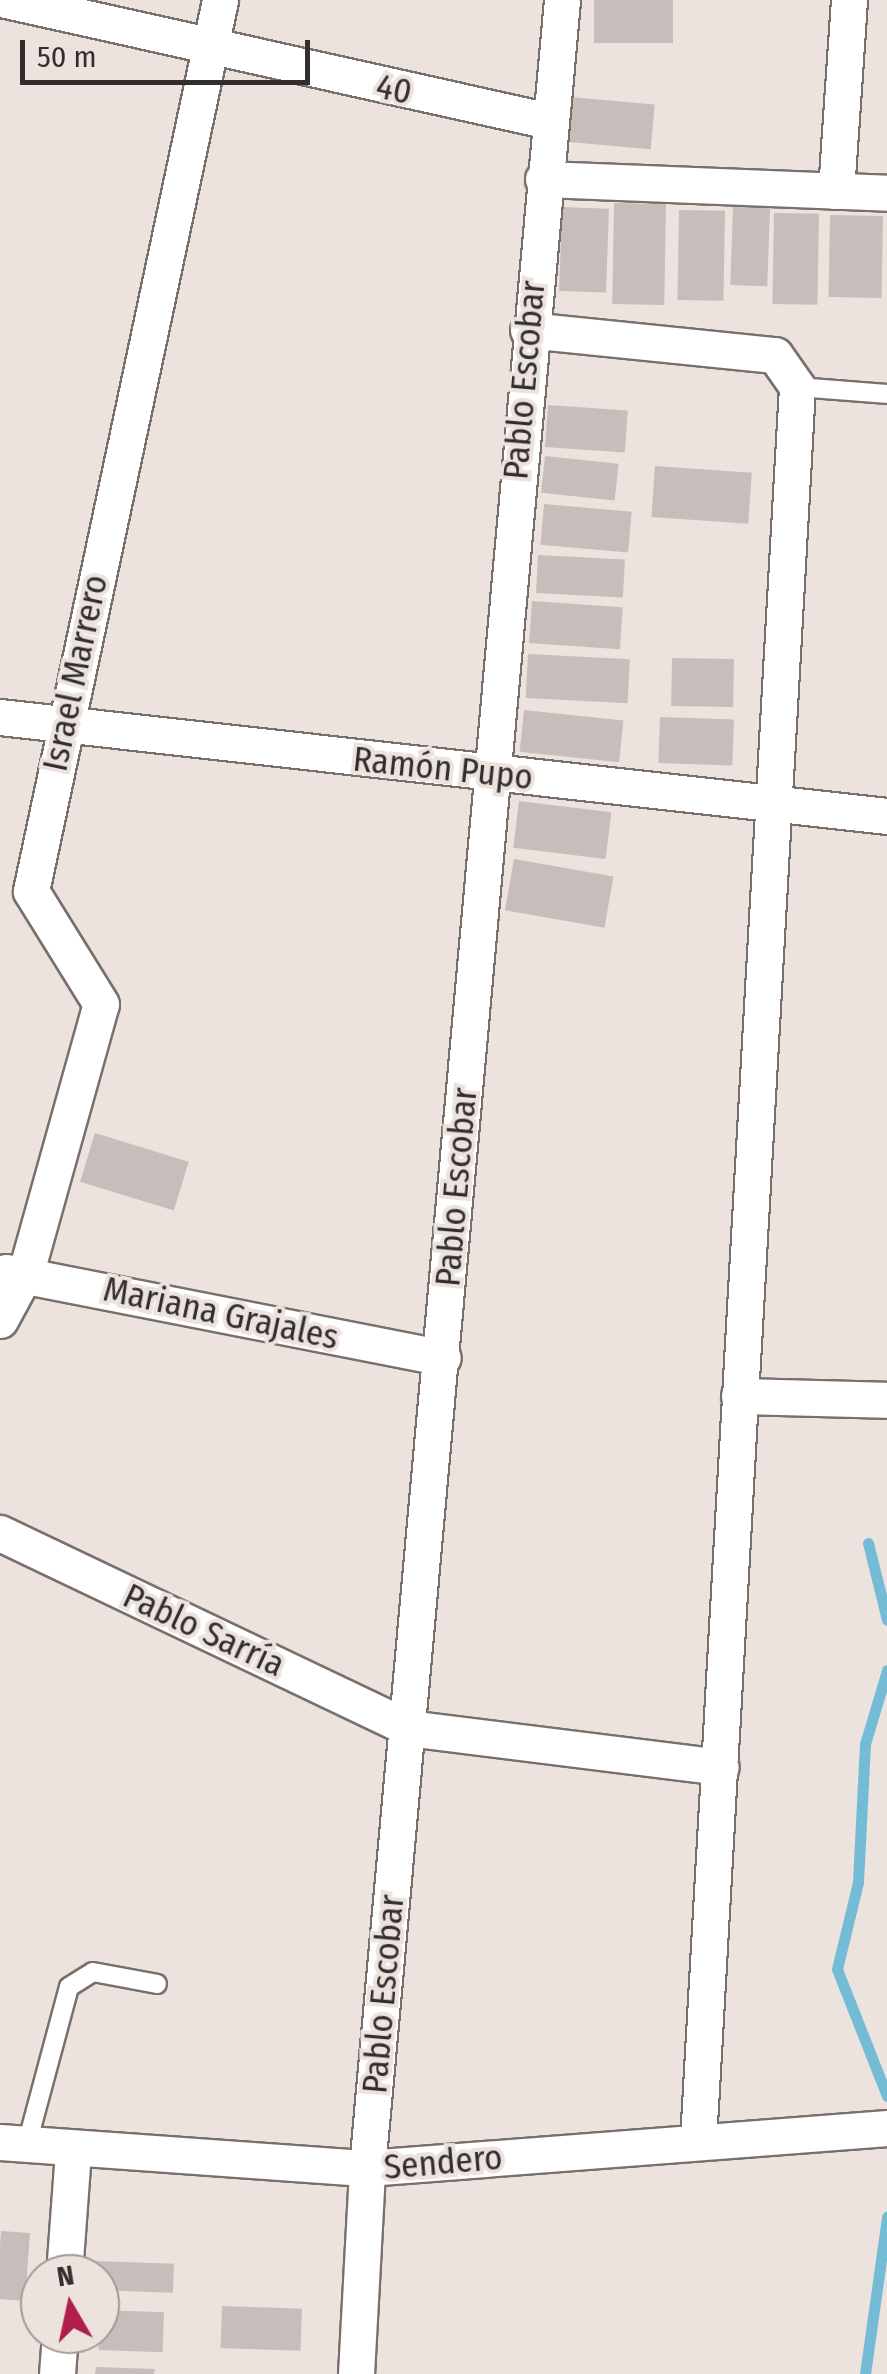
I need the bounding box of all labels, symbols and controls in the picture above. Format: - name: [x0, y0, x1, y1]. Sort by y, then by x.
- scale bar: [25, 20, 315, 82]
- text: 50 m: [37, 39, 97, 75]
- street label: 40: [372, 65, 416, 113]
- street label: Pablo Escobar: [494, 279, 554, 481]
- street label: Israel Marrero: [34, 571, 116, 775]
- street label: Ramón Pupo: [351, 738, 535, 798]
- street label: Pablo Escobar: [426, 1086, 486, 1288]
- street label: Mariana Grajales: [100, 1268, 342, 1358]
- street label: Pablo Sarría: [117, 1574, 291, 1686]
- street label: Pablo Escobar: [353, 1893, 413, 2095]
- street label: Sendero: [382, 2136, 504, 2188]
- north arrow: [20, 2254, 120, 2354]
- text: N: [55, 2258, 76, 2293]

